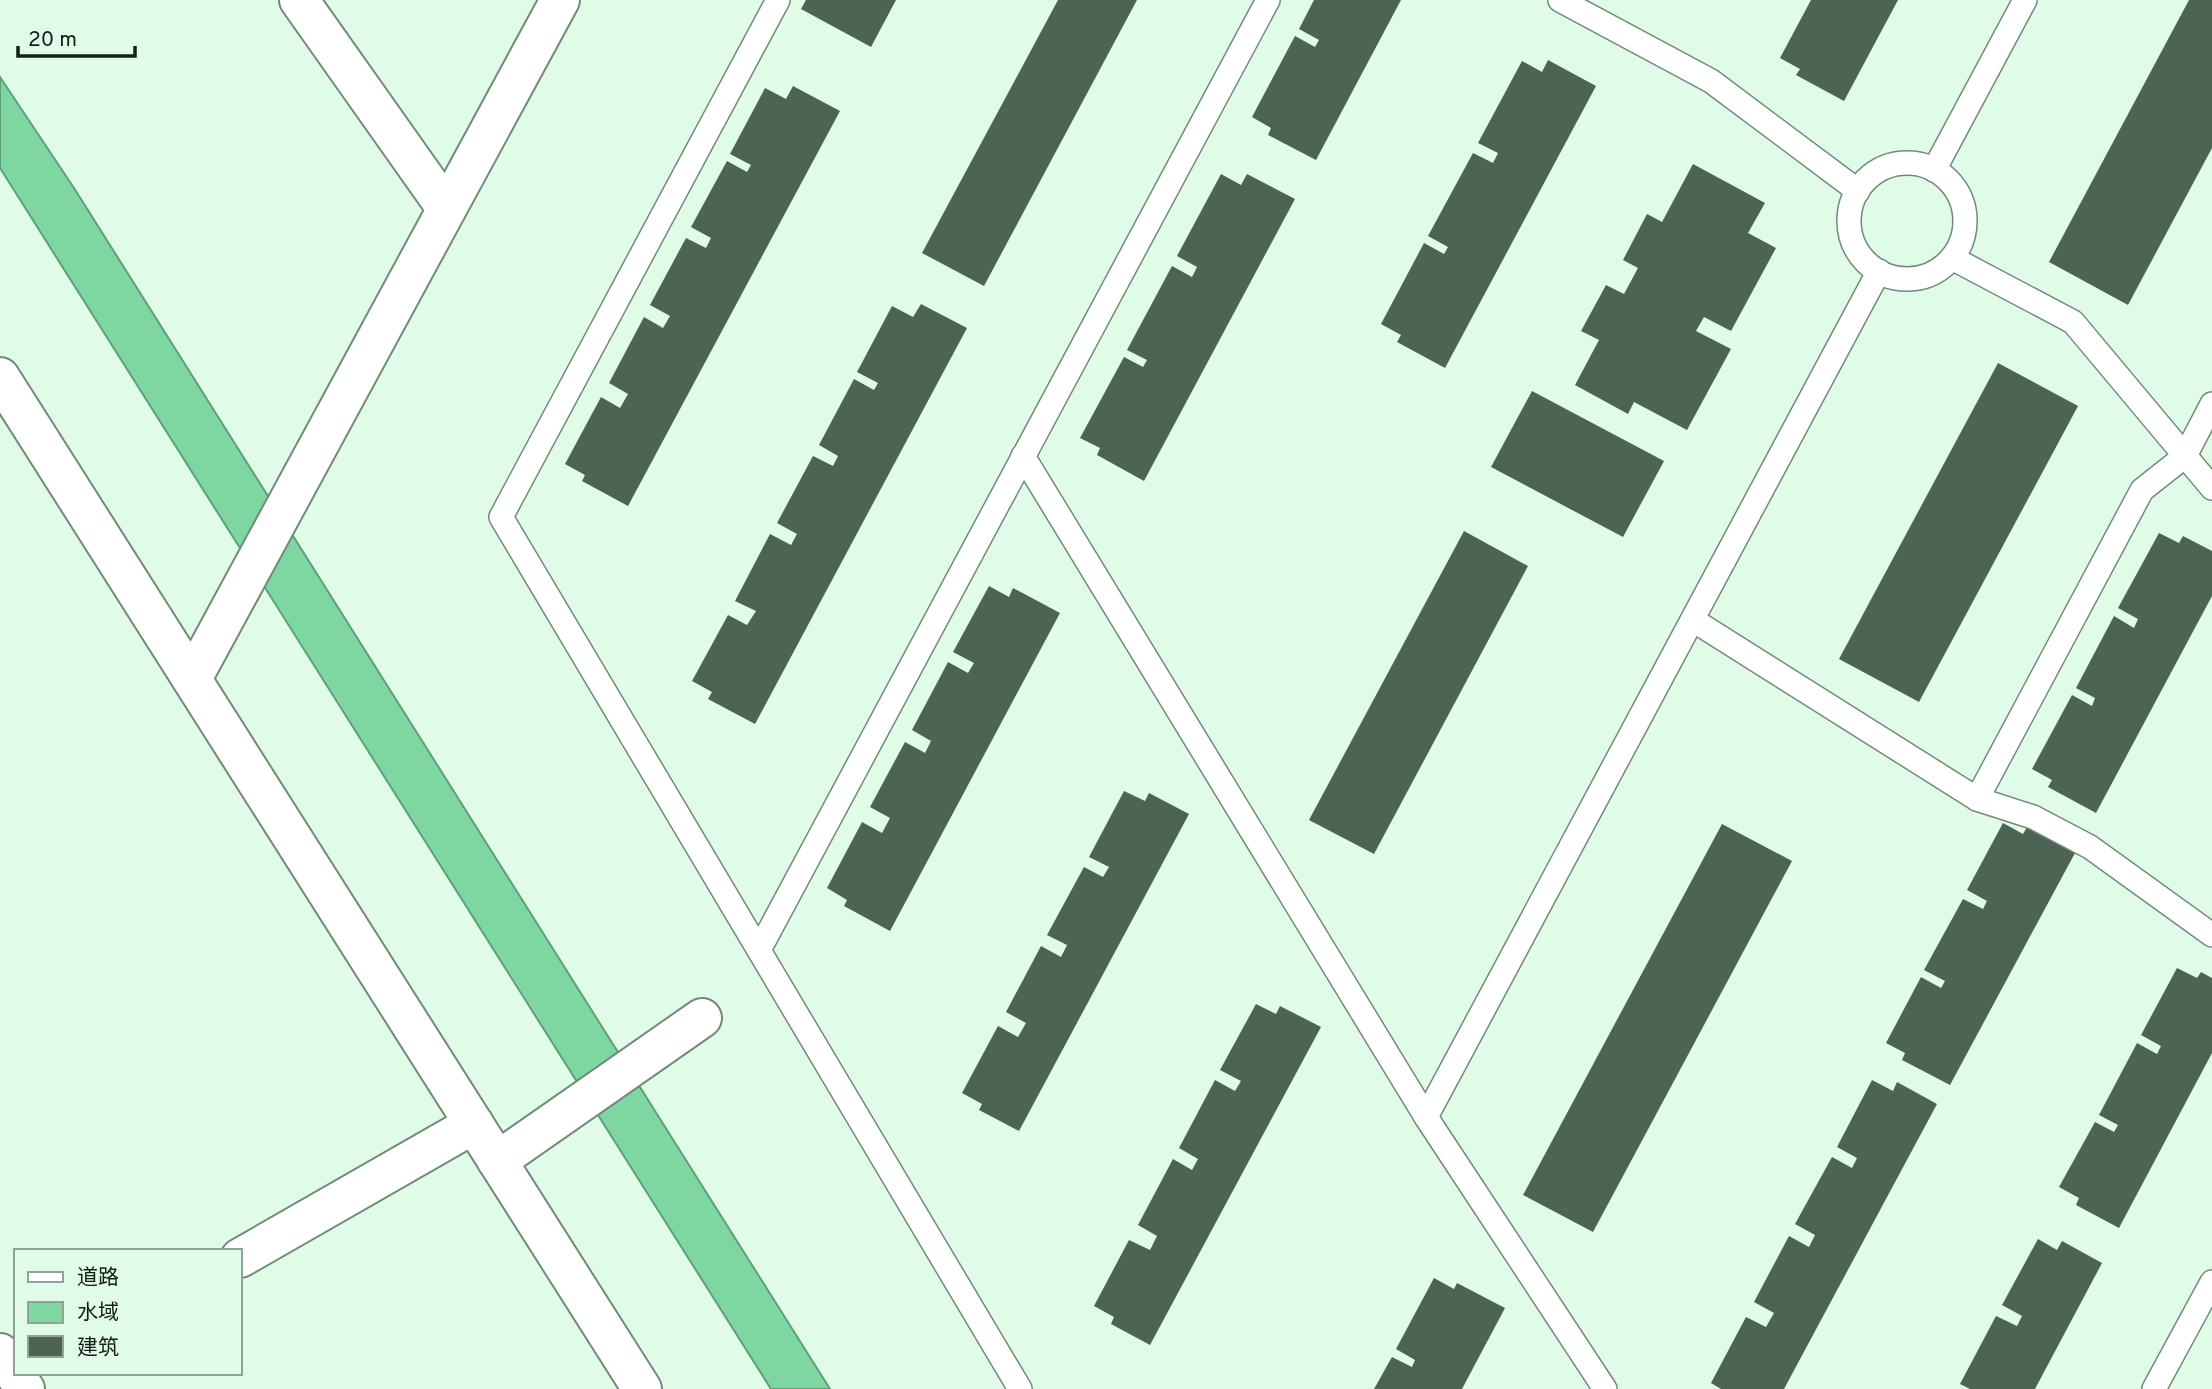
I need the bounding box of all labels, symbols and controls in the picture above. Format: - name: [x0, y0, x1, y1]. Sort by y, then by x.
- scale bar: [18, 14, 135, 58]
- text: 20 m: [28, 27, 77, 54]
- legend: [14, 1249, 242, 1375]
- text: 道路: [77, 1265, 119, 1292]
- text: 水域: [77, 1300, 119, 1327]
- text: 建筑: [77, 1335, 119, 1362]

